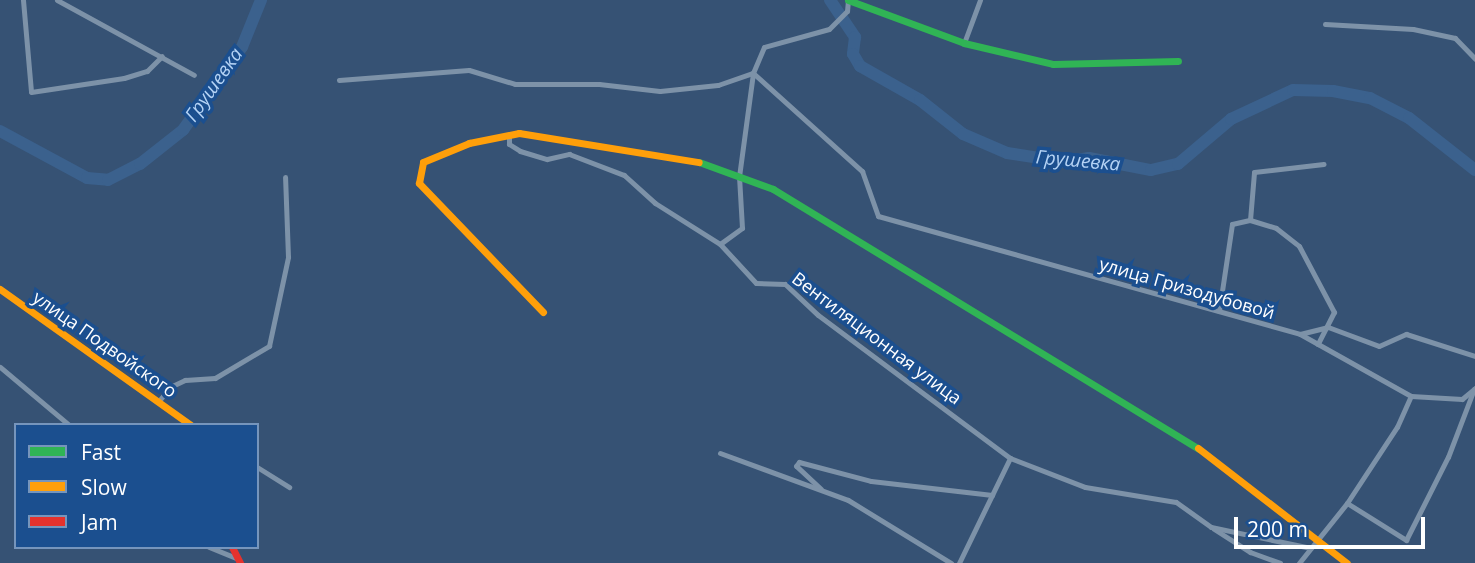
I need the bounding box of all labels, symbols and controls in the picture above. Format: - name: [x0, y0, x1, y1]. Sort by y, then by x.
- water label: Грушевка: [180, 44, 248, 126]
- water label: Грушевка: [1035, 146, 1121, 176]
- street label: улица Гризодубовой: [1097, 253, 1277, 323]
- street label: Вентиляционная улица: [788, 267, 966, 409]
- street label: улица Подвойского: [29, 286, 181, 402]
- legend: [14, 423, 259, 549]
- text: Fast: [81, 438, 121, 466]
- text: Slow: [81, 473, 127, 501]
- scale bar: [1237, 504, 1428, 548]
- text: Jam: [81, 508, 118, 536]
- text: 200 m: [1247, 515, 1308, 543]

